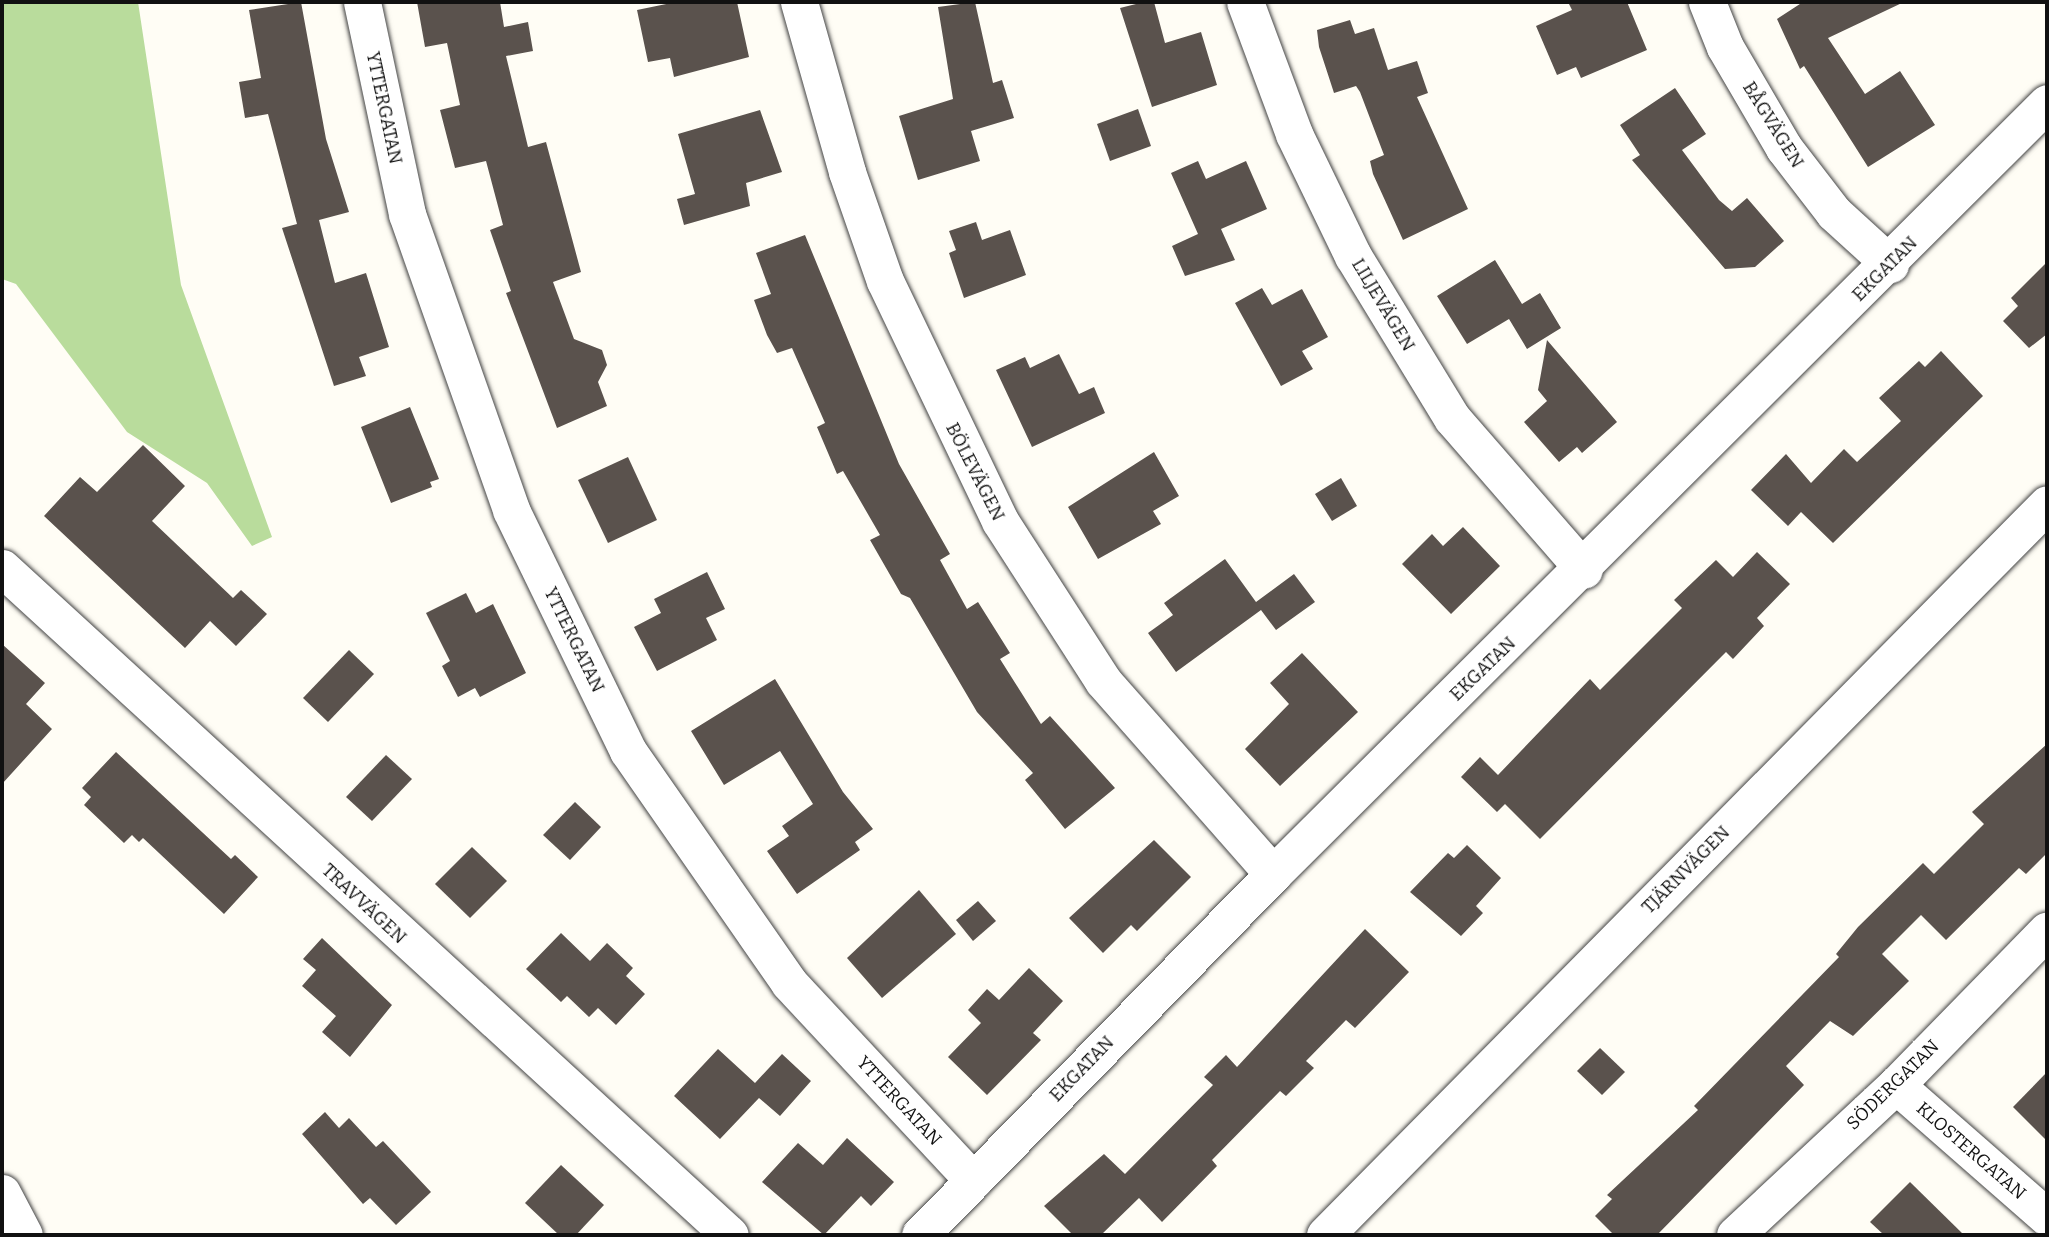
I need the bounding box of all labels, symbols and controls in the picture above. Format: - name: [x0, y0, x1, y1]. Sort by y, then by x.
- street label: YTTERGATAN: [362, 50, 406, 166]
- street label: BÅGVÄGEN: [1738, 78, 1808, 172]
- street label: EKGATAN: [1848, 232, 1922, 306]
- street label: LILJEVÄGEN: [1347, 255, 1419, 355]
- street label: BÖLEVÄGEN: [941, 419, 1009, 525]
- street label: YTTERGATAN: [539, 584, 609, 696]
- street label: EKGATAN: [1446, 632, 1520, 706]
- street label: TJÄRNVÄGEN: [1638, 822, 1734, 918]
- street label: TRAVVÄGEN: [317, 860, 411, 948]
- street label: EKGATAN: [1045, 1032, 1119, 1106]
- street label: SÖDERGATAN: [1842, 1036, 1944, 1134]
- street label: YTTERGATAN: [852, 1052, 946, 1150]
- street label: KLOSTERGATAN: [1912, 1098, 2030, 1204]

